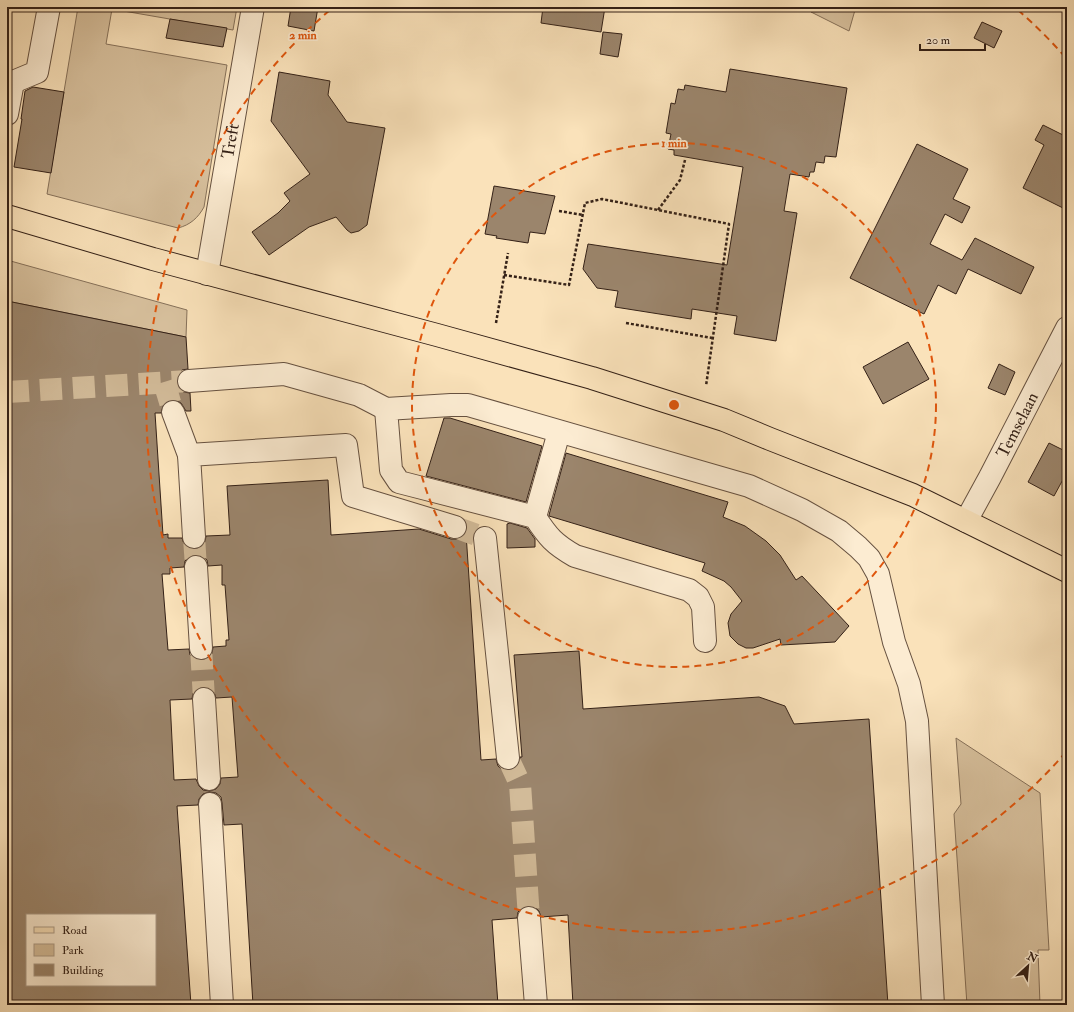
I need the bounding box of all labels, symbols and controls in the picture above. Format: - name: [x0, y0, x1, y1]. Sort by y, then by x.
- scale bar: [920, 26, 985, 52]
- text: 2 min: [289, 28, 317, 43]
- text: 20 m: [926, 33, 951, 48]
- street label: Treft: [217, 121, 244, 160]
- text: 1 min: [661, 136, 688, 151]
- street label: Temselaan: [992, 388, 1043, 461]
- centre of rings: [667, 398, 681, 412]
- legend: [26, 914, 156, 986]
- text: Road: [62, 923, 87, 938]
- text: Park: [62, 943, 84, 958]
- north arrow: [1008, 946, 1048, 986]
- text: N: [1024, 949, 1040, 966]
- text: Building: [62, 963, 105, 978]

